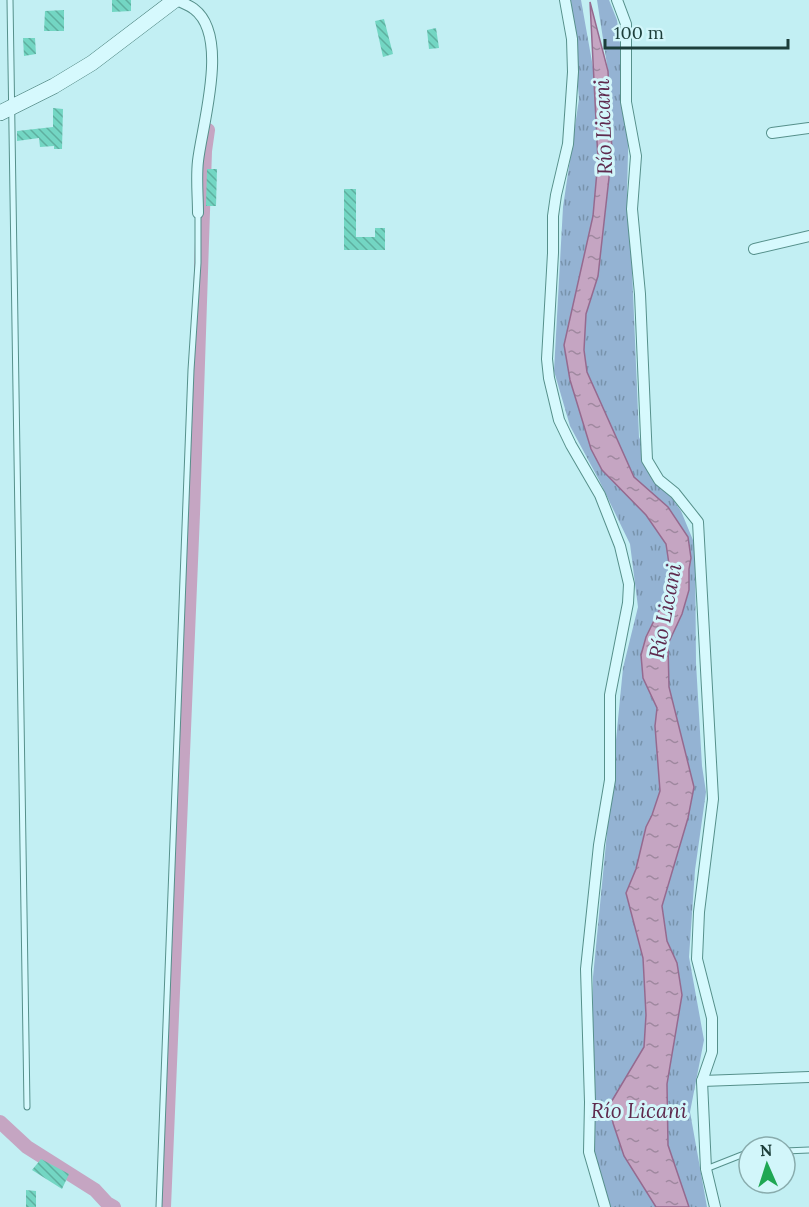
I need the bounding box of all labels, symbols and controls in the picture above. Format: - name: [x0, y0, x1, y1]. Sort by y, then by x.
- scale bar: [605, 12, 788, 50]
- text: 100 m: [614, 21, 664, 44]
- water label: Río Licani: [588, 78, 618, 176]
- water label: Río Licani: [643, 561, 687, 661]
- water label: Río Licani: [591, 1097, 687, 1124]
- north arrow: [737, 1135, 797, 1195]
- text: N: [760, 1140, 773, 1160]

